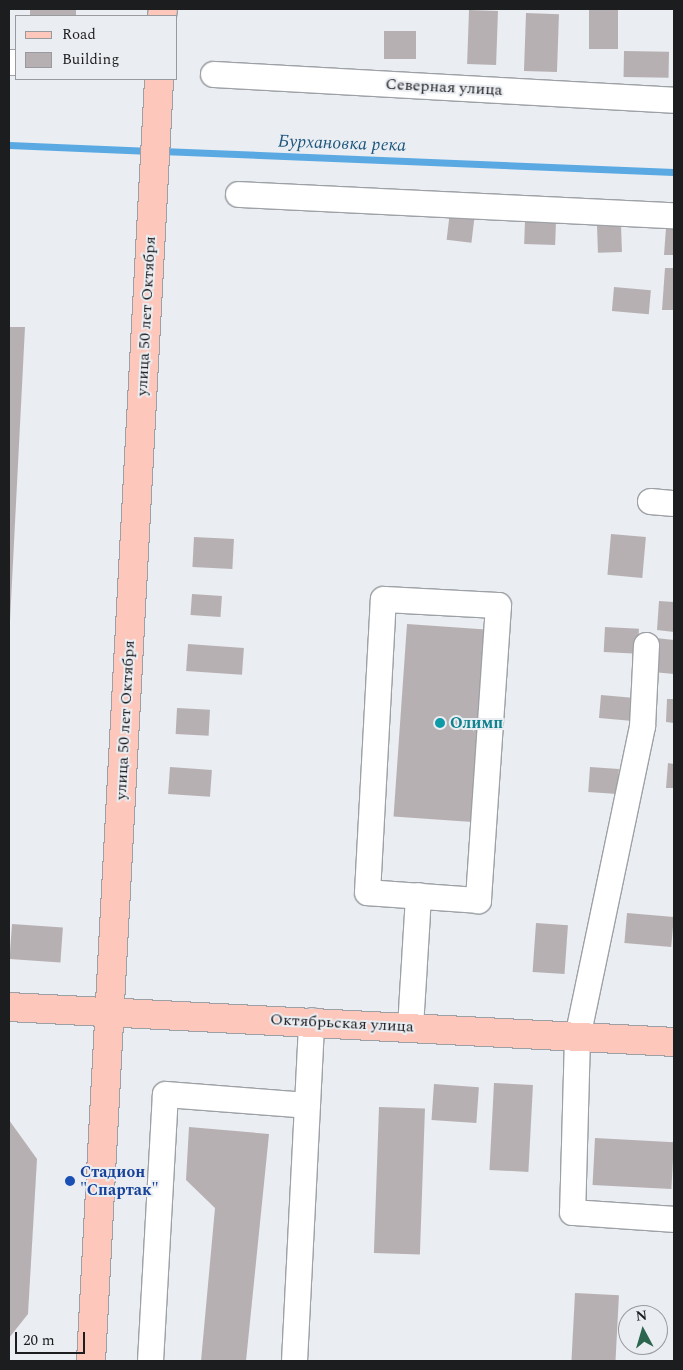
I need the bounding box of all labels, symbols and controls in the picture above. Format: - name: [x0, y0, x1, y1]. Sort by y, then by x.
- legend: [15, 15, 178, 80]
- text: Road: [62, 23, 96, 46]
- text: Building: [62, 48, 119, 71]
- street label: Северная улица: [385, 74, 503, 100]
- water label: Бурхановка река: [278, 131, 406, 157]
- street label: улица 50 лет Октября: [132, 236, 160, 396]
- street label: улица 50 лет Октября: [111, 640, 139, 800]
- place label: Олимп: [450, 713, 503, 733]
- marker: Олимп: [434, 717, 446, 729]
- street label: Октябрьская улица: [270, 1010, 414, 1036]
- place label: Стадион "Спартак": [80, 1162, 159, 1200]
- marker: Стадион "Спартак": [64, 1175, 76, 1187]
- north arrow: [618, 1305, 668, 1355]
- text: N: [635, 1305, 648, 1327]
- scale bar: [18, 1322, 88, 1354]
- text: 20 m: [23, 1329, 55, 1352]

